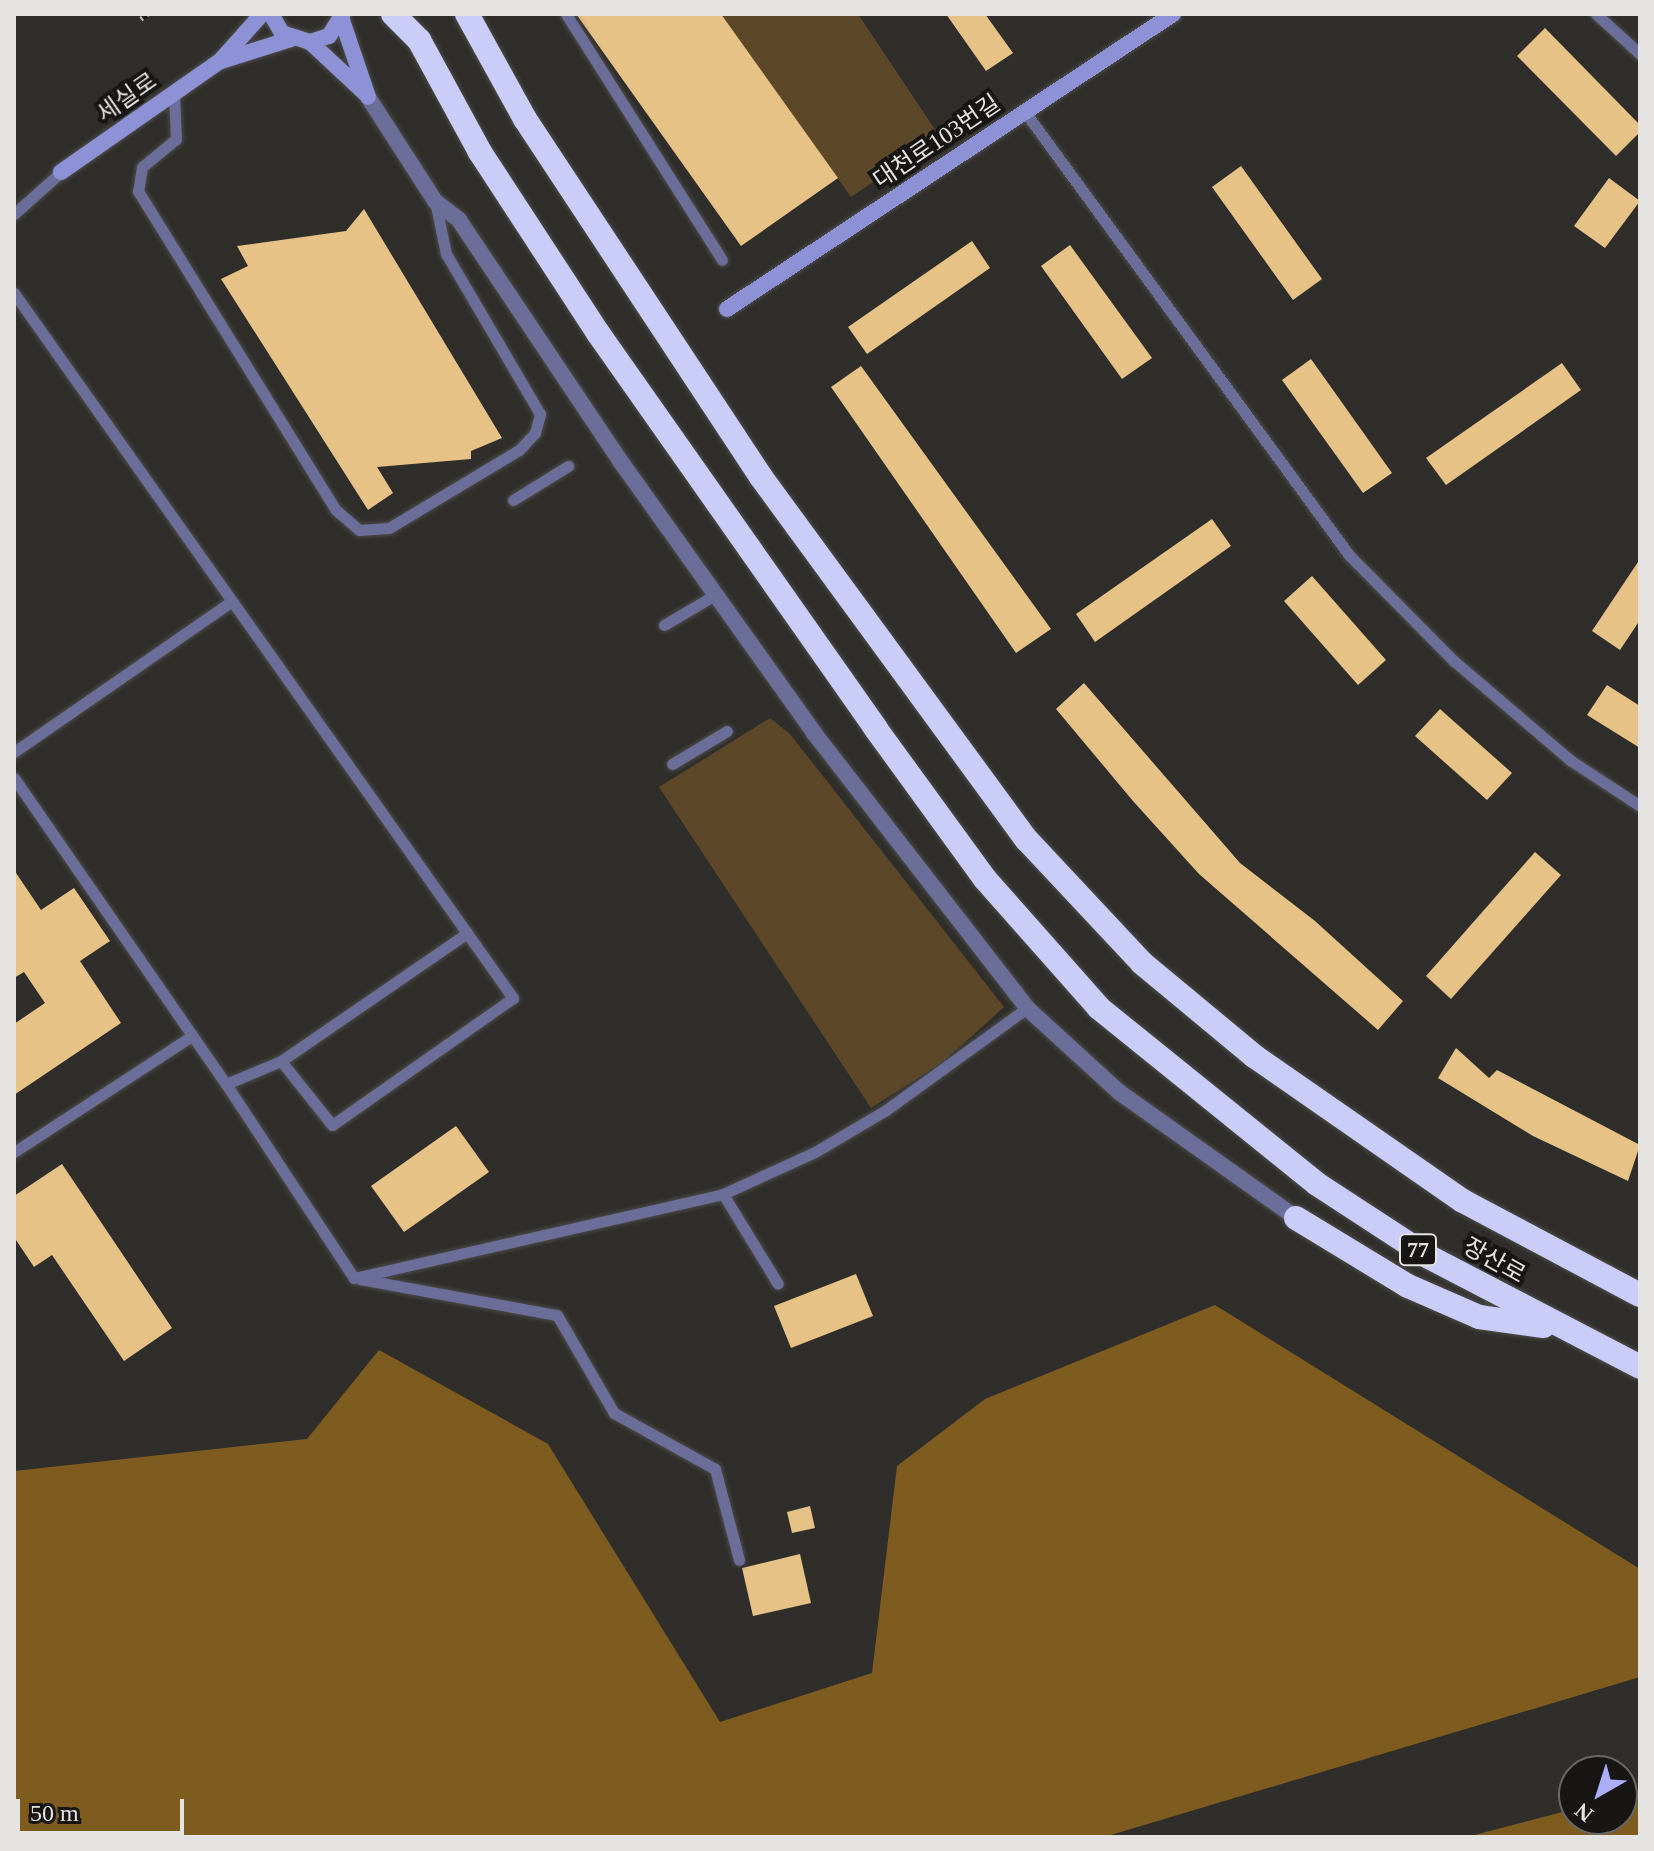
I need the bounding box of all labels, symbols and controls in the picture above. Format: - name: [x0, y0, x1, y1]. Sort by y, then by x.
- street label: 세실로: [92, 67, 162, 129]
- street label: 대천로103번길: [868, 89, 1006, 195]
- road number: 77: [1398, 1232, 1438, 1268]
- street label: 장산로: [1458, 1232, 1530, 1290]
- north arrow: [1558, 1755, 1638, 1835]
- scale bar: [20, 1783, 188, 1833]
- text: N: [1570, 1798, 1598, 1827]
- text: 50 m: [30, 1800, 79, 1826]

